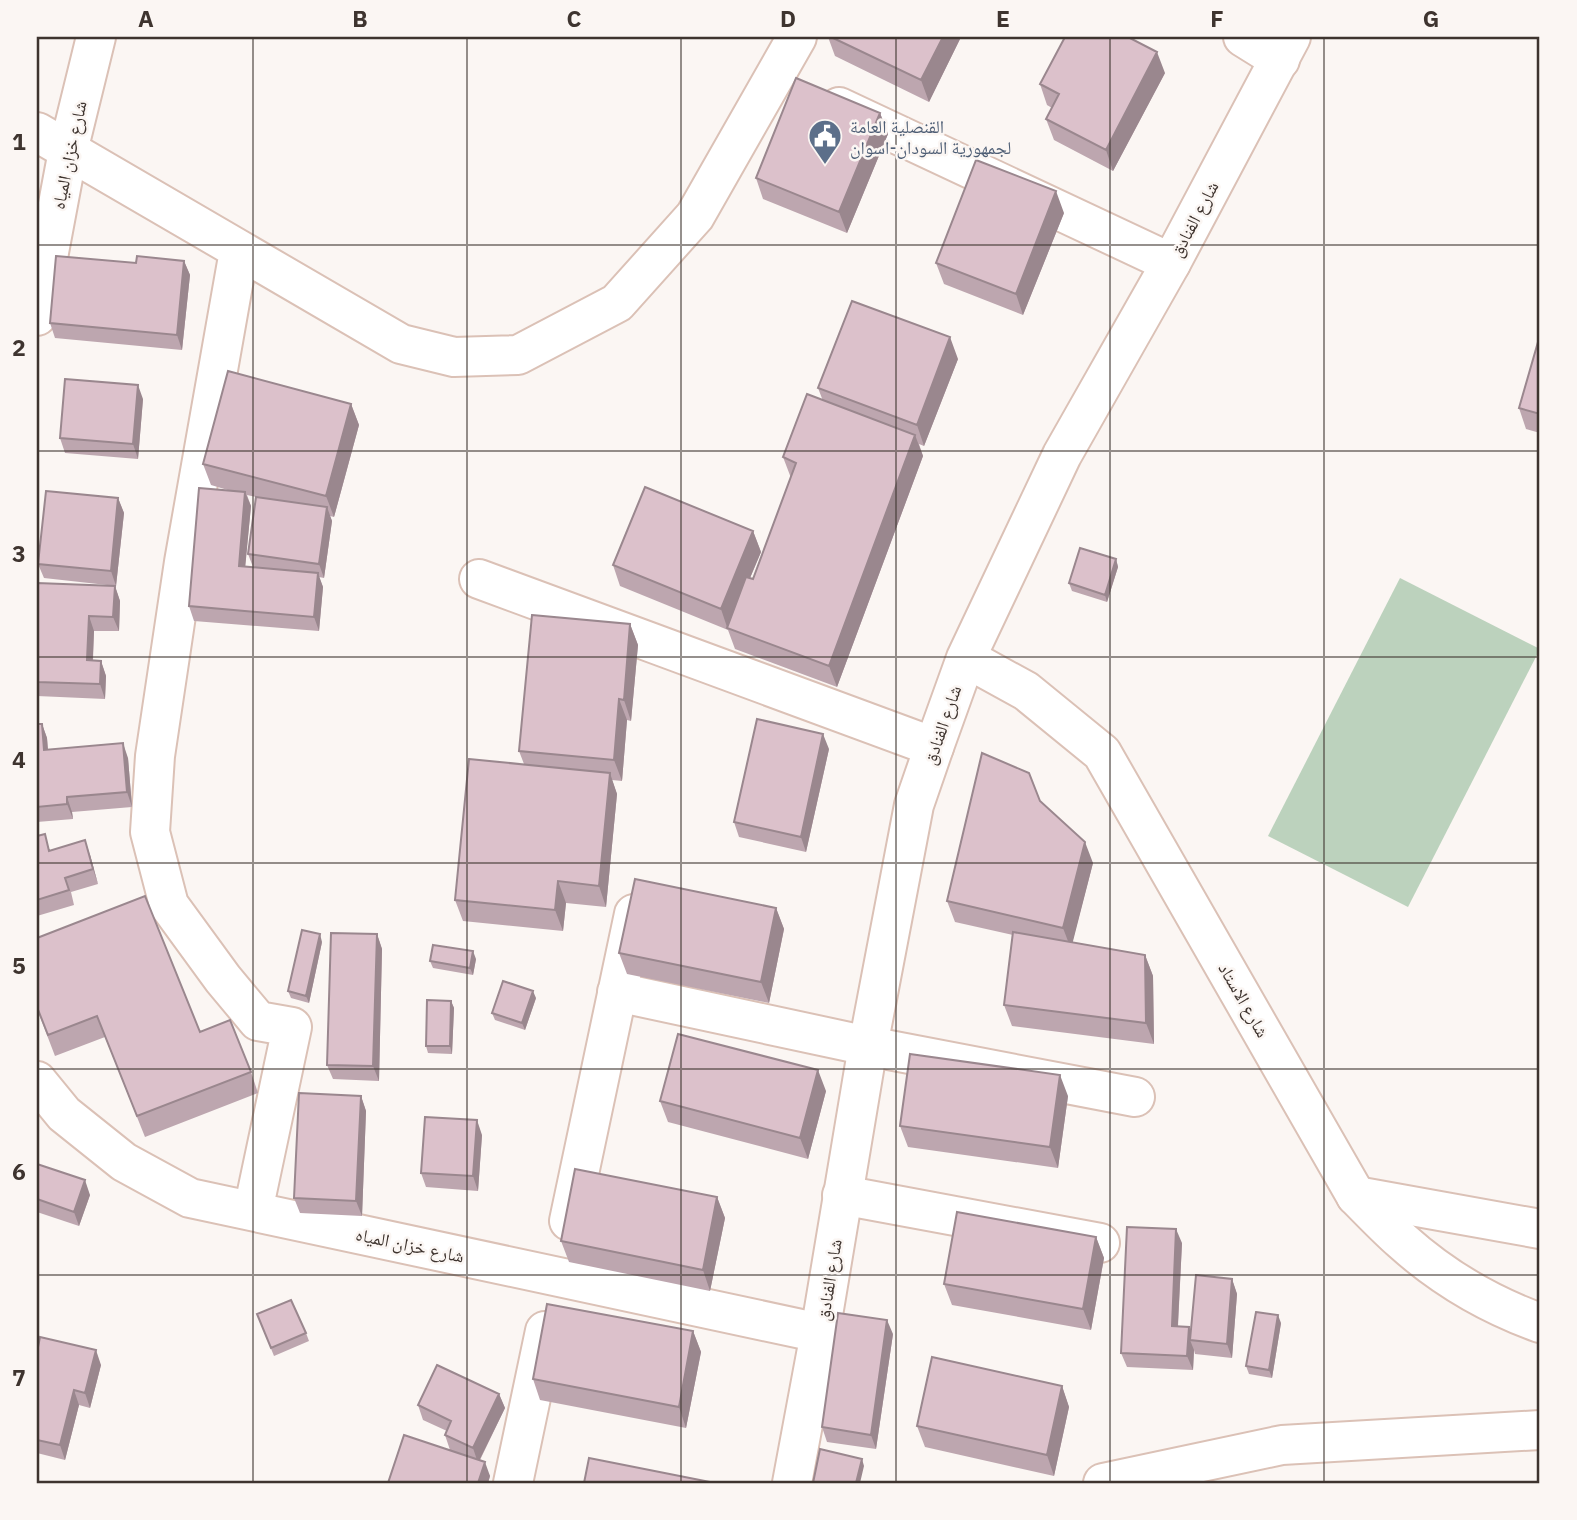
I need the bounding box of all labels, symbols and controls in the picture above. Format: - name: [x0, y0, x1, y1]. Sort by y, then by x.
- text: A: [138, 3, 154, 33]
- text: B: [352, 3, 368, 33]
- text: C: [567, 3, 582, 33]
- text: D: [780, 3, 796, 33]
- text: E: [996, 3, 1010, 33]
- text: F: [1210, 3, 1224, 33]
- text: G: [1423, 3, 1439, 33]
- street label: شارع خزان المياه: [46, 99, 92, 211]
- place label: القنصلية العامة لجمهورية السودان-اسوان: [850, 115, 1011, 159]
- public building icon: القنصلية العامة لجمهورية السودان-اسوان: [806, 117, 844, 166]
- text: 1: [12, 126, 26, 156]
- street label: شارع الفنادق: [1164, 177, 1224, 261]
- text: 2: [12, 332, 26, 362]
- text: 3: [12, 538, 26, 568]
- street label: شارع الفنادق: [918, 682, 966, 768]
- text: 4: [12, 744, 26, 774]
- text: 5: [12, 950, 26, 980]
- street label: شارع الاستاد: [1213, 959, 1275, 1041]
- text: 6: [12, 1156, 26, 1186]
- street label: شارع خزان المياه: [354, 1222, 466, 1268]
- street label: شارع الفنادق: [811, 1237, 847, 1323]
- text: 7: [12, 1362, 26, 1392]

